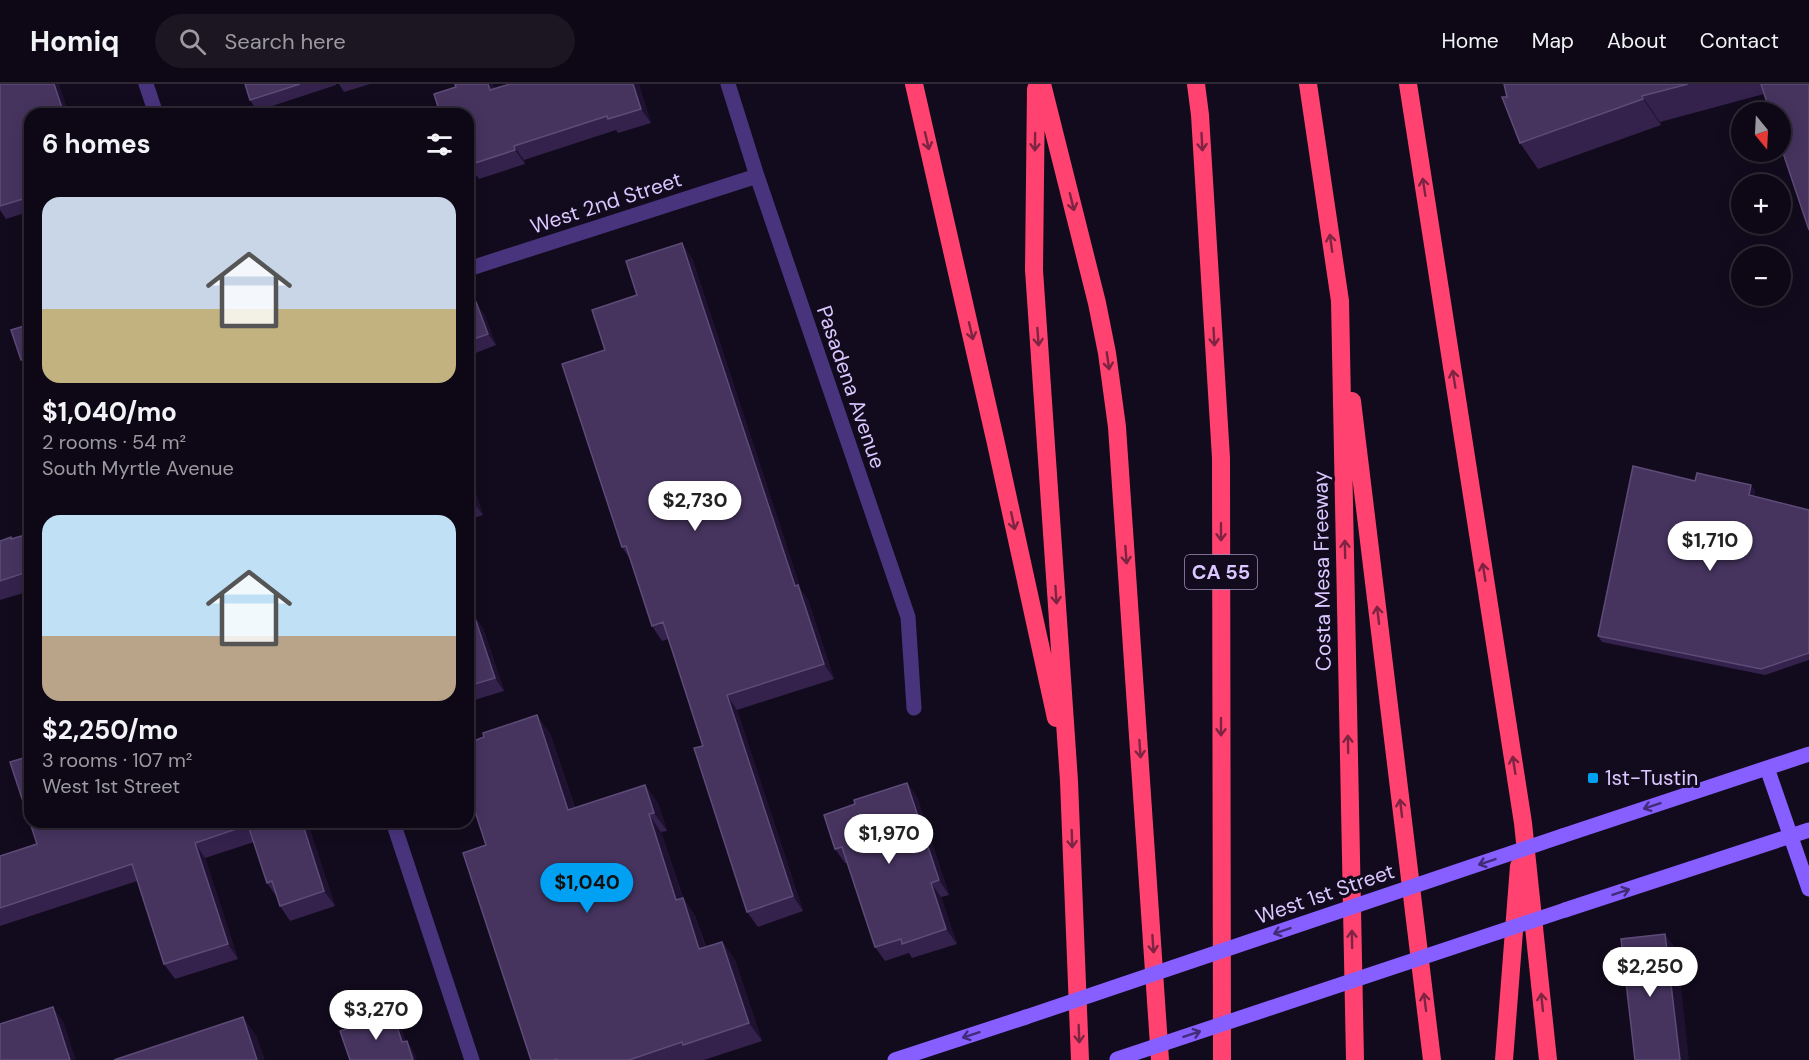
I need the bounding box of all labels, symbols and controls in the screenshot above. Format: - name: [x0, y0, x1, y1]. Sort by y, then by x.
- search box: [155, 14, 575, 68]
- text: Homiq: [30, 23, 119, 60]
- icon: search: [176, 25, 209, 58]
- text: Search here: [224, 27, 346, 56]
- text: Home: [1441, 27, 1499, 55]
- text: Map: [1532, 27, 1574, 55]
- text: About: [1607, 27, 1667, 55]
- text: Contact: [1700, 27, 1779, 55]
- north arrow: [1731, 102, 1791, 162]
- map controls: [1731, 102, 1791, 306]
- text: 6 homes: [42, 127, 150, 161]
- icon: filters: [423, 128, 456, 161]
- one-way arrow: [922, 131, 933, 150]
- one-way arrow: [1029, 132, 1041, 152]
- one-way arrow: [1196, 132, 1207, 152]
- street label: West 2nd Street: [527, 165, 685, 241]
- button: +: [1731, 174, 1791, 234]
- one-way arrow: [1418, 177, 1429, 197]
- one-way arrow: [1066, 192, 1078, 211]
- one-way arrow: [1326, 233, 1337, 253]
- icon: home: [195, 236, 303, 344]
- button: −: [1731, 246, 1791, 306]
- street label: Pasadena Avenue: [810, 302, 892, 472]
- one-way arrow: [965, 321, 977, 340]
- one-way arrow: [1208, 326, 1219, 346]
- one-way arrow: [1033, 327, 1044, 347]
- one-way arrow: [1103, 350, 1114, 370]
- one-way arrow: [1448, 370, 1459, 390]
- text: $1,040/mo: [42, 395, 177, 429]
- text: 2 rooms · 54 m²: [42, 429, 186, 455]
- text: South Myrtle Avenue: [42, 455, 234, 481]
- street label: Costa Mesa Freeway: [1306, 470, 1338, 671]
- pin: $2,730: [646, 481, 744, 532]
- text: $2,730: [662, 487, 728, 513]
- one-way arrow: [1008, 511, 1019, 531]
- one-way arrow: [1215, 521, 1227, 541]
- pin: $1,710: [1661, 521, 1759, 572]
- text: $1,710: [1682, 527, 1738, 553]
- one-way arrow: [1339, 539, 1350, 559]
- one-way arrow: [1121, 544, 1132, 564]
- icon: home: [195, 554, 303, 662]
- road number: CA 55: [1185, 555, 1257, 589]
- one-way arrow: [1478, 563, 1489, 582]
- one-way arrow: [1051, 584, 1062, 604]
- one-way arrow: [1372, 605, 1383, 625]
- text: $2,250/mo: [42, 713, 178, 747]
- one-way arrow: [1215, 716, 1227, 736]
- one-way arrow: [1343, 734, 1354, 754]
- one-way arrow: [1134, 739, 1145, 759]
- text: 3 rooms · 107 m²: [42, 747, 192, 773]
- one-way arrow: [1508, 755, 1519, 775]
- place label: 1st-Tustin: [1605, 764, 1698, 792]
- marker: 1st-Tustin: [1586, 771, 1600, 785]
- text: West 1st Street: [42, 773, 180, 799]
- one-way arrow: [1396, 799, 1407, 819]
- one-way arrow: [1643, 802, 1662, 813]
- pin: $1,970: [840, 814, 938, 865]
- text: $1,970: [858, 820, 920, 846]
- one-way arrow: [1066, 829, 1077, 849]
- street label: West 1st Street: [1252, 857, 1398, 931]
- one-way arrow: [1478, 857, 1497, 868]
- pin: $1,040: [538, 863, 636, 914]
- text: $1,040: [554, 869, 620, 895]
- one-way arrow: [1611, 886, 1630, 897]
- one-way arrow: [1273, 926, 1292, 937]
- one-way arrow: [1346, 929, 1358, 949]
- one-way arrow: [1148, 933, 1159, 953]
- pin: $2,250: [1601, 947, 1699, 998]
- text: $2,250: [1617, 953, 1683, 979]
- pin: $3,270: [327, 990, 425, 1041]
- one-way arrow: [1536, 992, 1547, 1012]
- one-way arrow: [1419, 993, 1430, 1012]
- text: $3,270: [343, 996, 409, 1022]
- one-way arrow: [1073, 1024, 1084, 1044]
- one-way arrow: [1182, 1028, 1201, 1039]
- one-way arrow: [962, 1030, 981, 1041]

